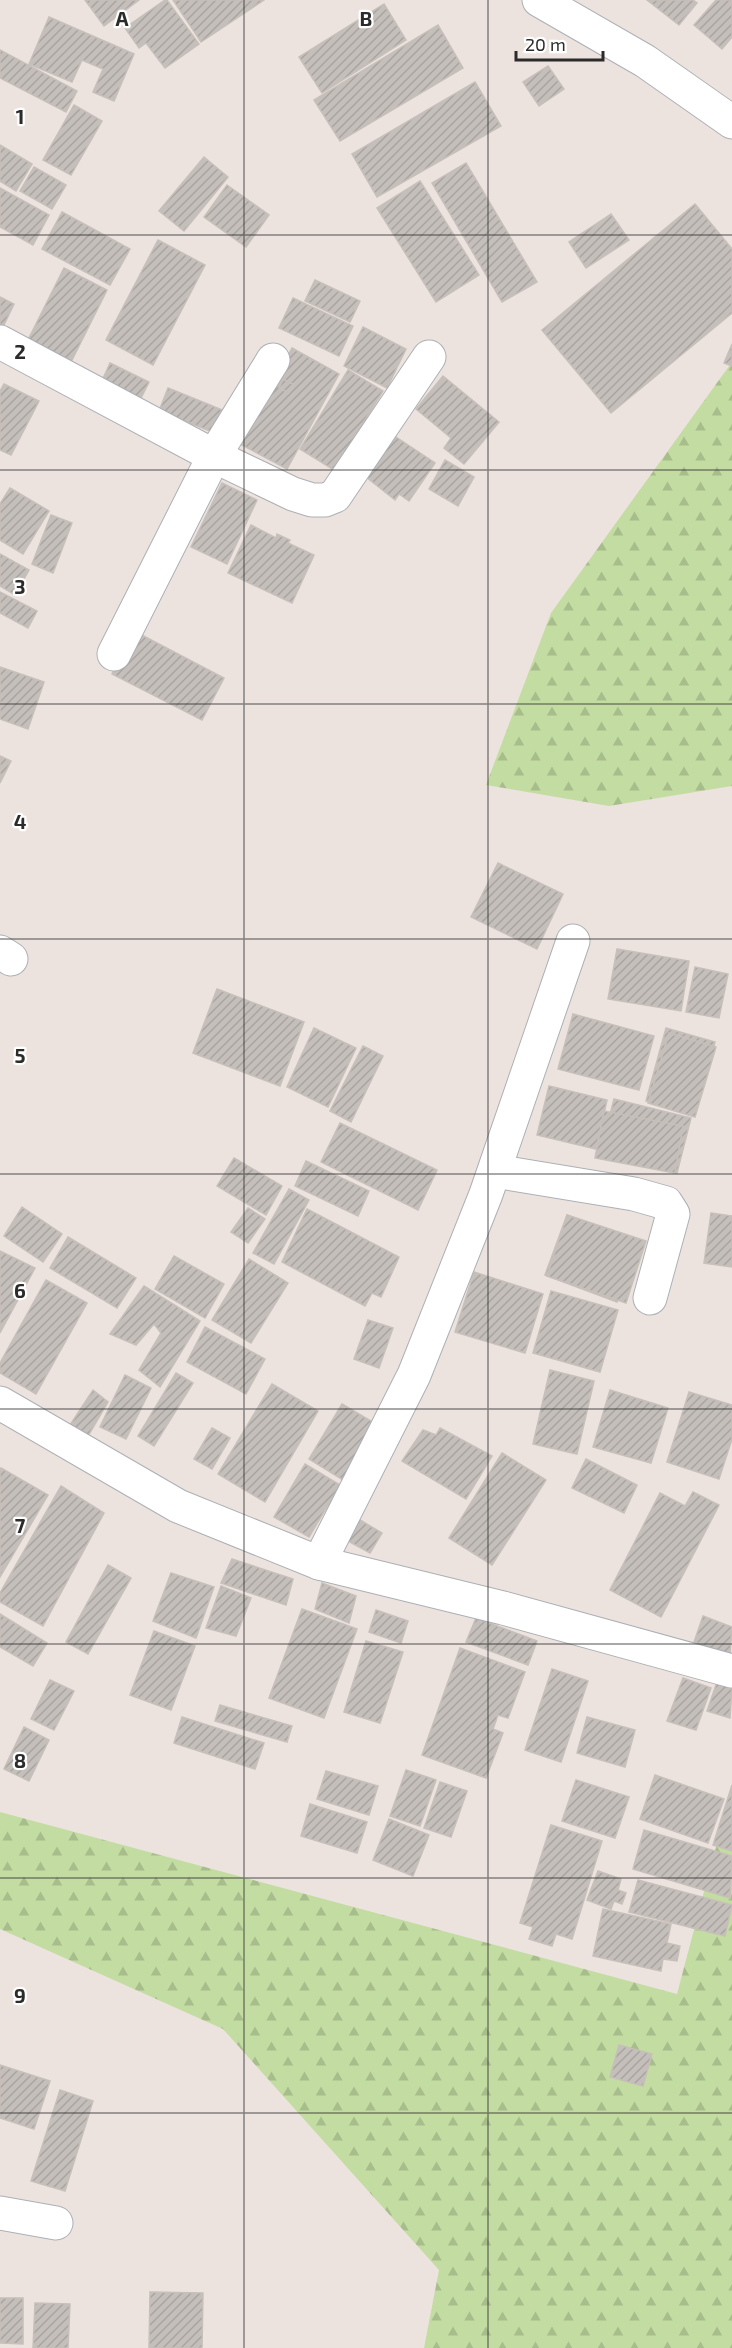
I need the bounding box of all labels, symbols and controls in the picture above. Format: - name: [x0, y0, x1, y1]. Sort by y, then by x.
- text: A: [115, 6, 129, 30]
- text: B: [360, 6, 372, 30]
- scale bar: [516, 24, 603, 62]
- text: 20 m: [525, 33, 566, 55]
- text: 1: [16, 104, 24, 128]
- text: 2: [14, 339, 26, 363]
- text: 3: [14, 574, 26, 598]
- text: 4: [14, 809, 27, 833]
- text: 5: [14, 1043, 26, 1067]
- text: 6: [14, 1278, 26, 1302]
- text: 7: [15, 1513, 26, 1537]
- text: 8: [14, 1748, 26, 1772]
- text: 9: [14, 1983, 26, 2007]

